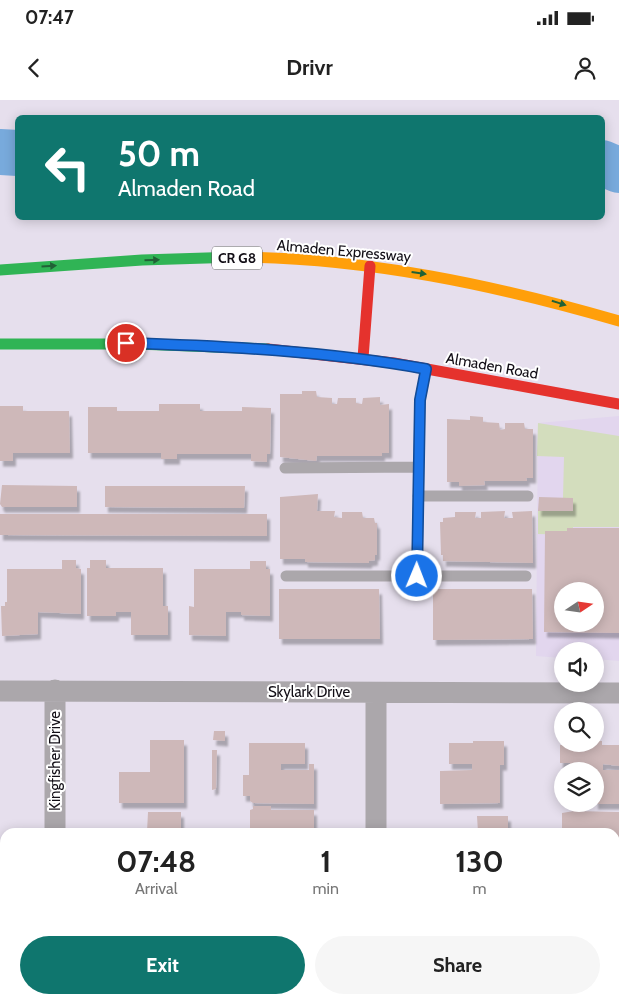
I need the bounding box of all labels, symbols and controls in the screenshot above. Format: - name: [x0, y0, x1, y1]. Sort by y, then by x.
- text: 07:47: [25, 6, 74, 29]
- icon: back: [20, 54, 48, 82]
- text: Drivr: [286, 54, 333, 81]
- icon: person: [571, 54, 599, 82]
- text: 50 m: [118, 132, 200, 175]
- icon: left: [35, 135, 100, 200]
- text: Almaden Road: [118, 175, 255, 202]
- street label: Almaden Expressway: [276, 236, 412, 266]
- road number: CR G8: [212, 246, 262, 270]
- one-way arrow: [144, 256, 160, 264]
- one-way arrow: [41, 262, 57, 270]
- one-way arrow: [411, 269, 427, 277]
- one-way arrow: [552, 300, 567, 307]
- pin: [105, 322, 147, 364]
- icon: arrive: [112, 329, 140, 357]
- street label: Almaden Road: [444, 349, 540, 383]
- position arrow: [390, 549, 442, 601]
- north arrow: [554, 582, 604, 632]
- map controls: [554, 582, 604, 812]
- button: sound: [554, 642, 604, 692]
- street label: Skylark Drive: [268, 683, 350, 701]
- button: search: [554, 702, 604, 752]
- street label: Kingfisher Drive: [46, 711, 64, 811]
- button: layers: [554, 762, 604, 812]
- text: 07:48: [116, 843, 196, 880]
- text: 1: [320, 843, 331, 880]
- text: 130: [455, 843, 504, 880]
- text: Arrival: [135, 879, 178, 898]
- text: min: [313, 879, 339, 898]
- text: m: [472, 879, 486, 898]
- button: Exit: [20, 936, 305, 994]
- button: Share: [315, 936, 600, 994]

